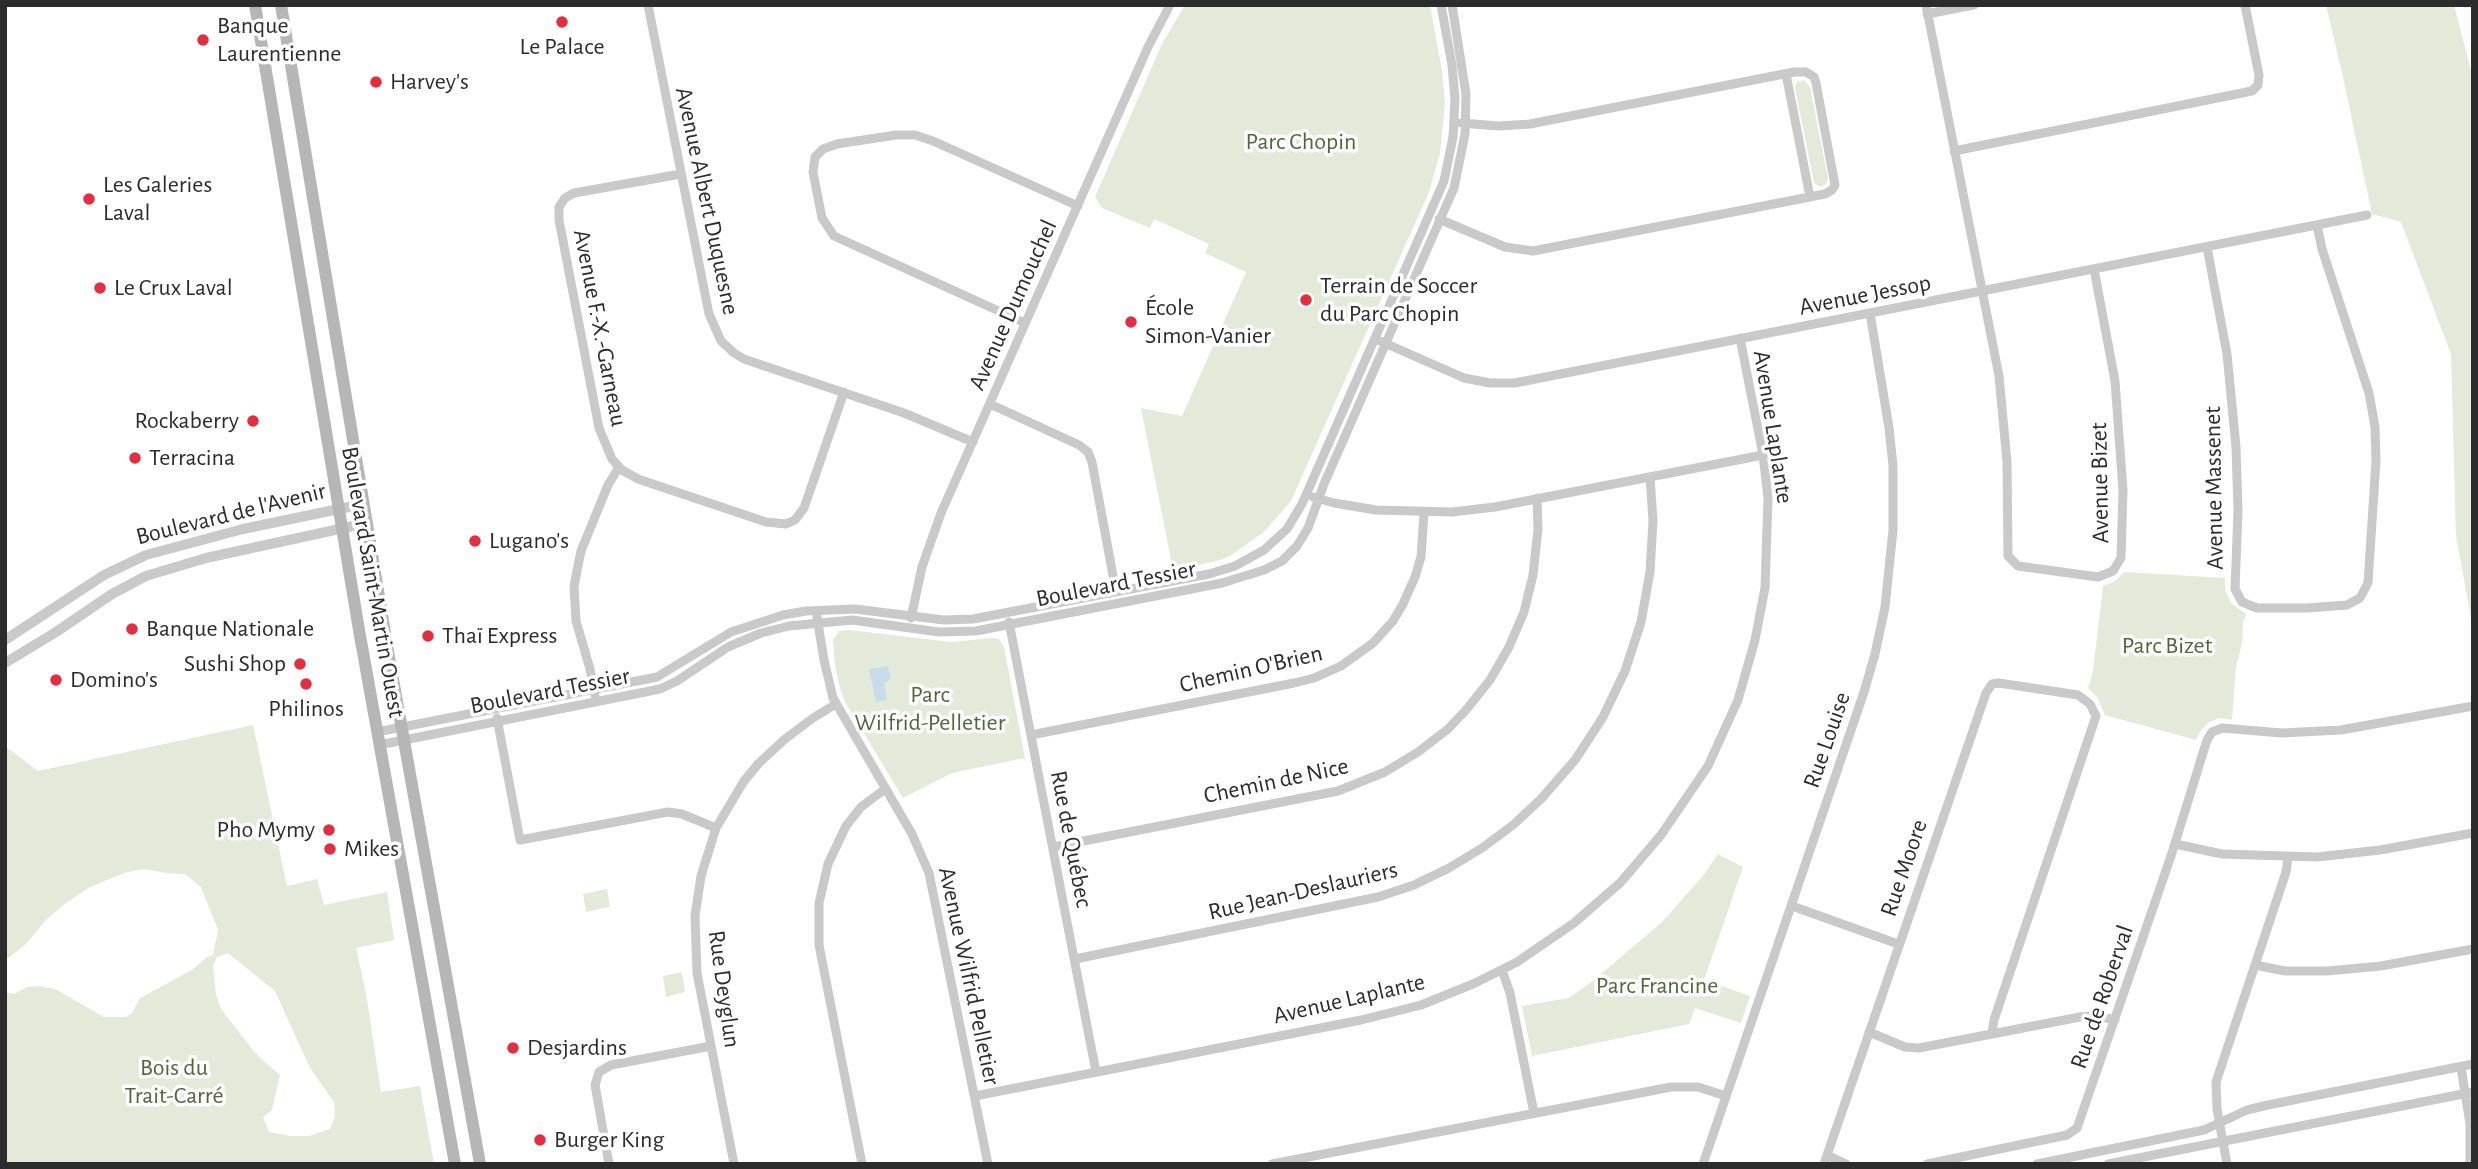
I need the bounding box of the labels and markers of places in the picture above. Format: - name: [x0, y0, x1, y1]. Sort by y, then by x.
- place label: Banque Laurentienne: [217, 12, 341, 68]
- marker: Le Palace: [554, 14, 570, 30]
- marker: Banque Laurentienne: [195, 32, 211, 48]
- place label: Le Palace: [520, 33, 604, 61]
- place label: Harvey's: [390, 68, 469, 96]
- marker: Harvey's: [368, 74, 384, 90]
- place label: Les Galeries Laval: [103, 171, 212, 227]
- marker: Les Galeries Laval: [81, 191, 97, 207]
- place label: Terrain de Soccer du Parc Chopin: [1320, 272, 1477, 328]
- place label: Le Crux Laval: [114, 274, 233, 302]
- marker: Le Crux Laval: [92, 280, 108, 296]
- marker: Terrain de Soccer du Parc Chopin: [1298, 292, 1314, 308]
- place label: École Simon-Vanier: [1145, 294, 1271, 350]
- marker: École Simon-Vanier: [1123, 314, 1139, 330]
- place label: Rockaberry: [135, 407, 239, 435]
- marker: Rockaberry: [245, 413, 261, 429]
- place label: Terracina: [149, 444, 235, 472]
- marker: Terracina: [127, 450, 143, 466]
- place label: Lugano's: [489, 527, 569, 555]
- marker: Lugano's: [467, 533, 483, 549]
- place label: Banque Nationale: [146, 615, 314, 643]
- marker: Banque Nationale: [124, 621, 140, 637]
- place label: Thaï Express: [442, 622, 557, 650]
- marker: Thaï Express: [420, 628, 436, 644]
- place label: Sushi Shop: [184, 650, 286, 678]
- marker: Sushi Shop: [292, 656, 308, 672]
- place label: Domino's: [70, 666, 158, 694]
- marker: Domino's: [48, 672, 64, 688]
- marker: Philinos: [298, 676, 314, 692]
- place label: Philinos: [268, 695, 344, 723]
- place label: Pho Mymy: [217, 816, 315, 844]
- marker: Pho Mymy: [321, 822, 337, 838]
- place label: Mikes: [344, 835, 399, 863]
- marker: Mikes: [322, 841, 338, 857]
- place label: Desjardins: [527, 1034, 627, 1062]
- marker: Desjardins: [505, 1040, 521, 1056]
- place label: Burger King: [554, 1126, 664, 1154]
- marker: Burger King: [532, 1132, 548, 1148]

